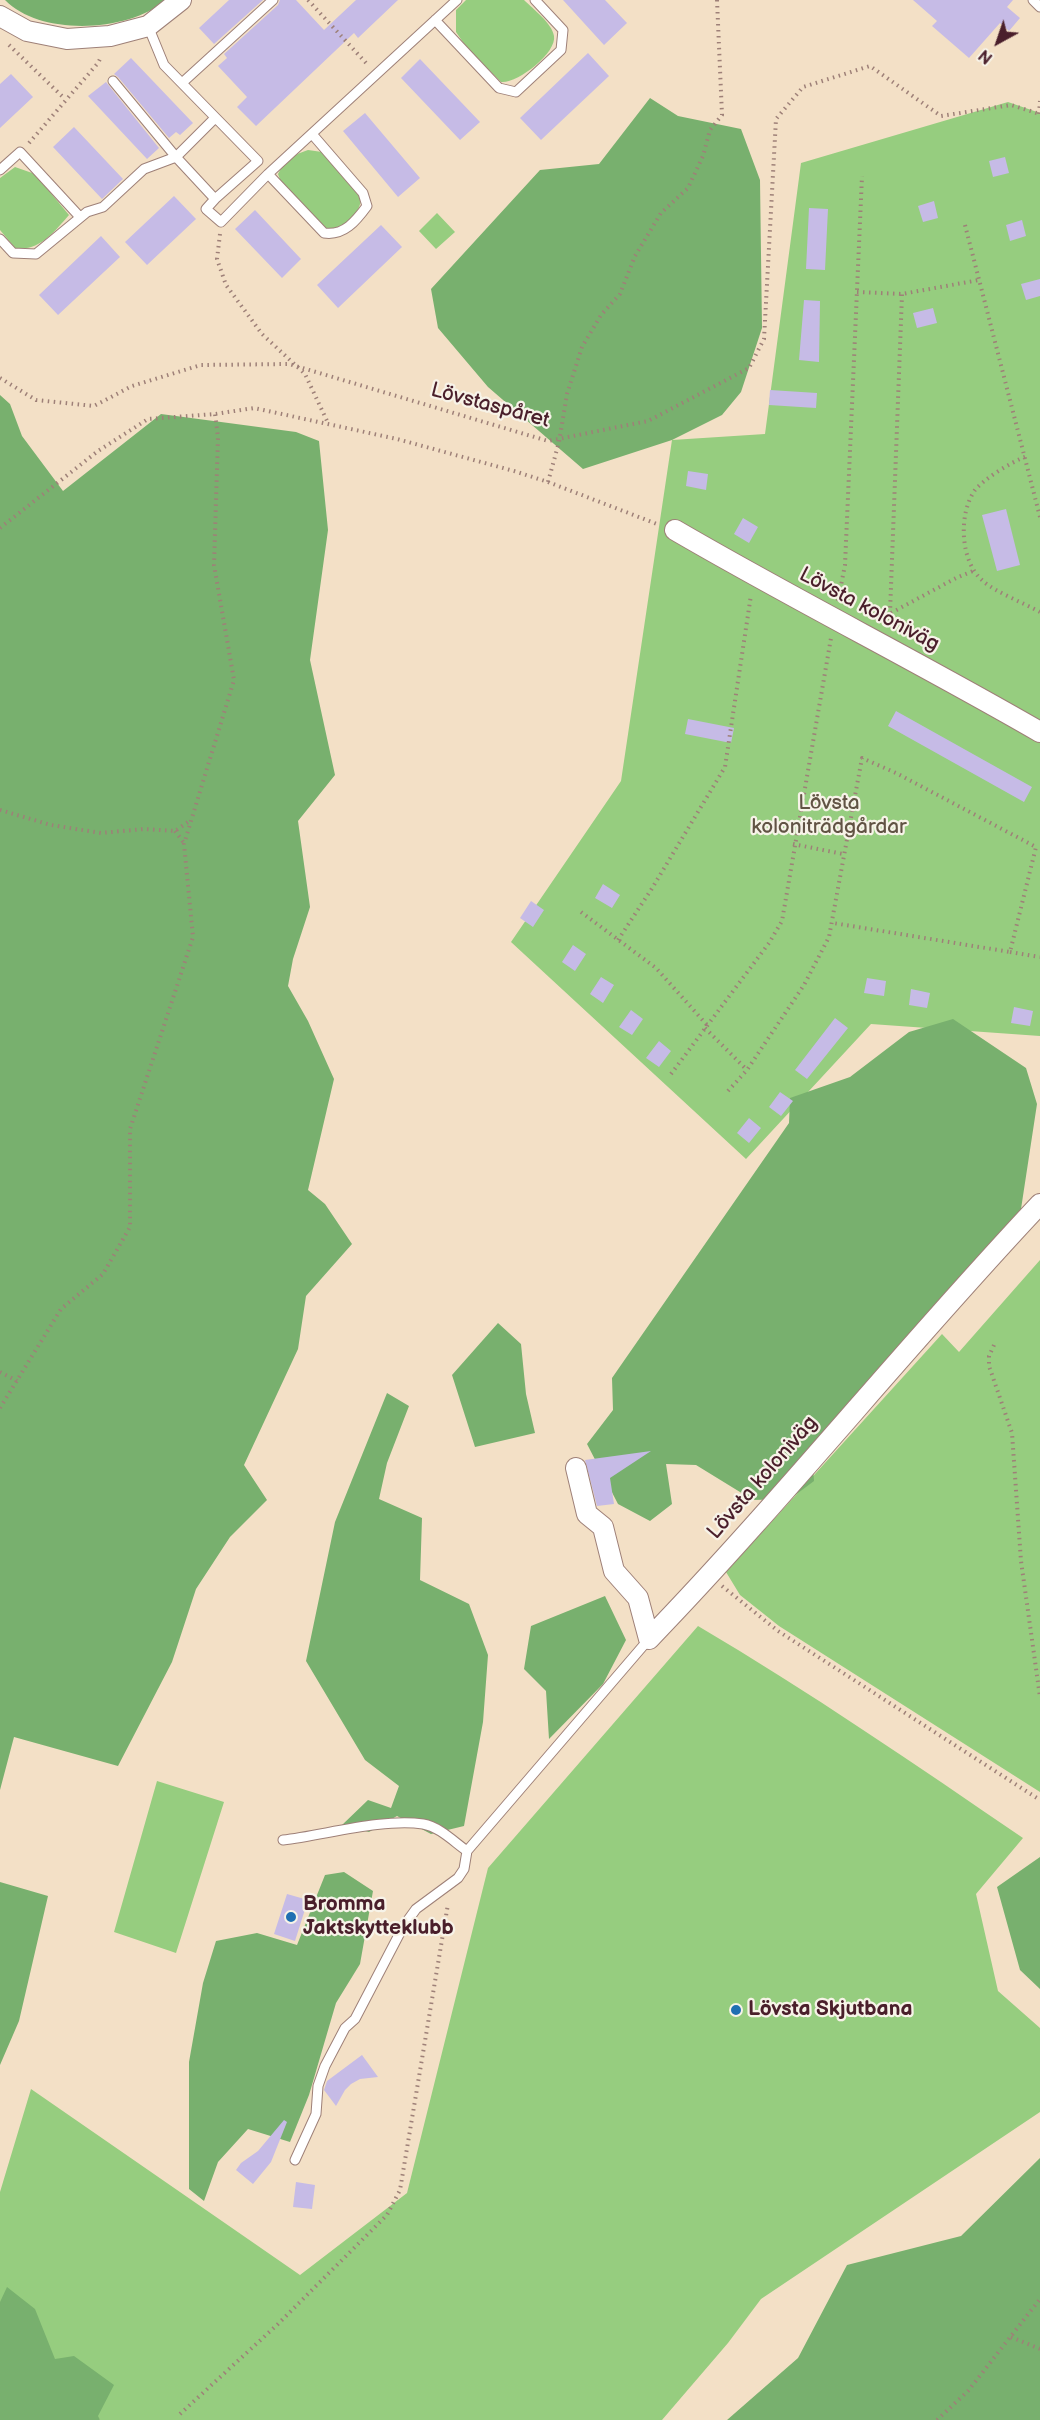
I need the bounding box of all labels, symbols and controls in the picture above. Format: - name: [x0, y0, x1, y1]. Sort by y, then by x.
- north arrow: [968, 12, 1028, 72]
- text: N: [975, 45, 997, 67]
- street label: Lövstaspåret: [428, 378, 552, 434]
- street label: Lövsta koloniväg: [795, 562, 943, 658]
- park label: Lövsta koloniträdgårdar: [751, 791, 907, 841]
- street label: Lövsta koloniväg: [703, 1411, 823, 1545]
- place label: Bromma Jaktskytteklubb: [303, 1892, 454, 1942]
- marker: Bromma Jaktskytteklubb: [284, 1910, 298, 1924]
- place label: Lövsta Skjutbana: [748, 1997, 912, 2023]
- marker: Lövsta Skjutbana: [729, 2003, 743, 2017]

